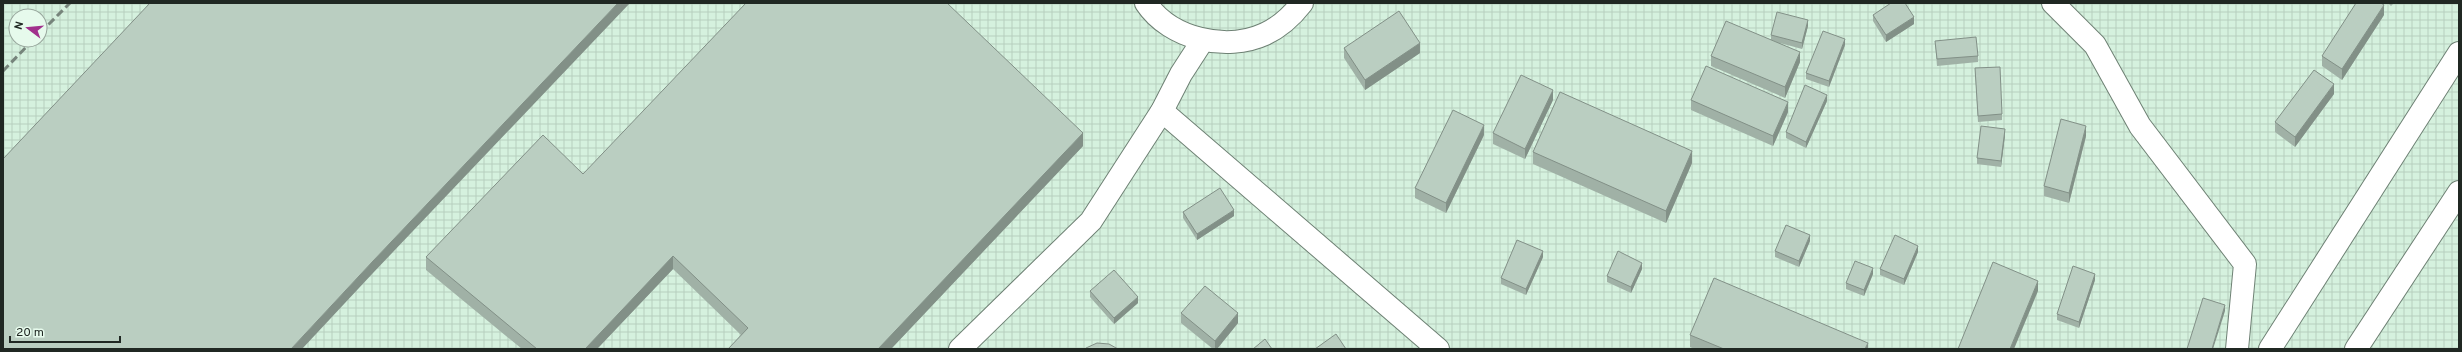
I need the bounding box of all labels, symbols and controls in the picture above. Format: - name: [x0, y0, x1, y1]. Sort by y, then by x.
- north arrow: [8, 8, 48, 48]
- text: N: [12, 20, 27, 31]
- scale bar: [10, 318, 120, 344]
- text: 20 m: [16, 325, 44, 341]

